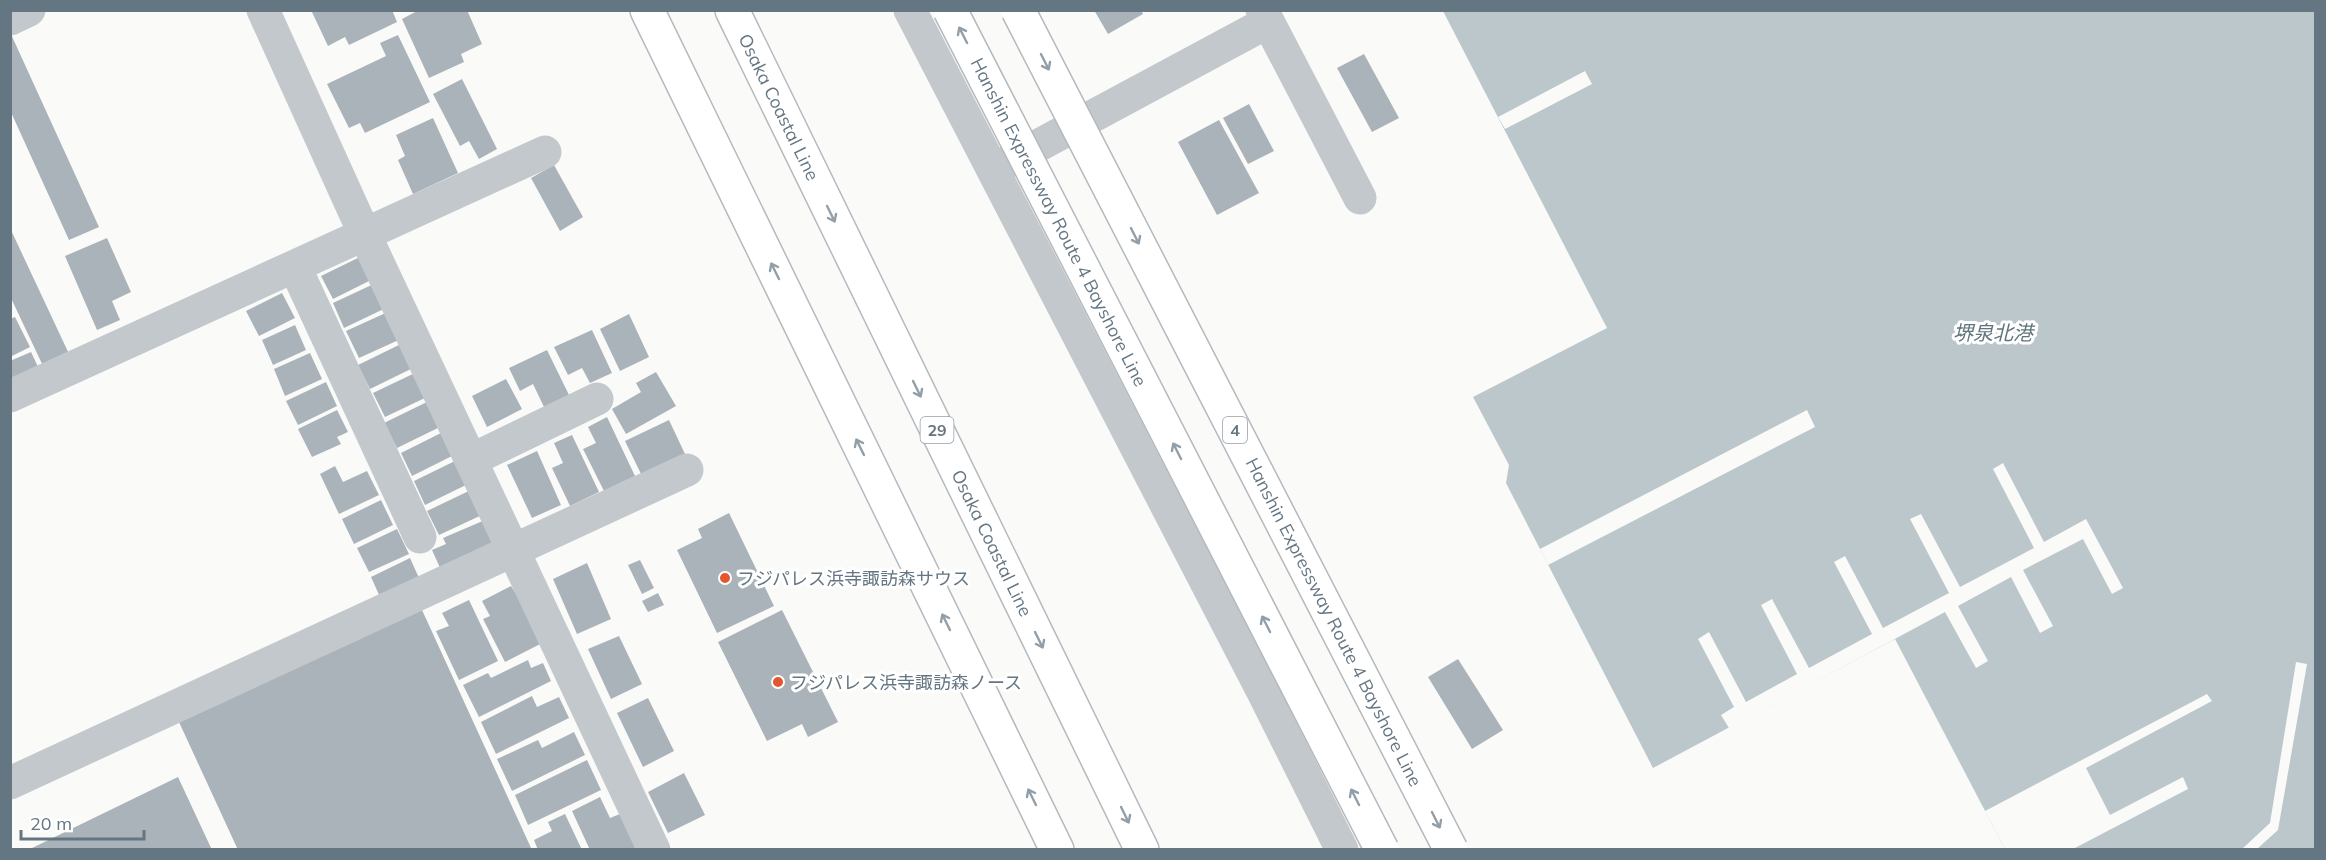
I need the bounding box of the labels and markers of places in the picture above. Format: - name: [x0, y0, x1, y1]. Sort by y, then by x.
- place label: フジパレス浜寺諏訪森サウス: [737, 567, 970, 590]
- marker: フジパレス浜寺諏訪森サウス: [718, 571, 732, 585]
- place label: フジパレス浜寺諏訪森ノース: [790, 671, 1022, 694]
- marker: フジパレス浜寺諏訪森ノース: [771, 675, 785, 689]

